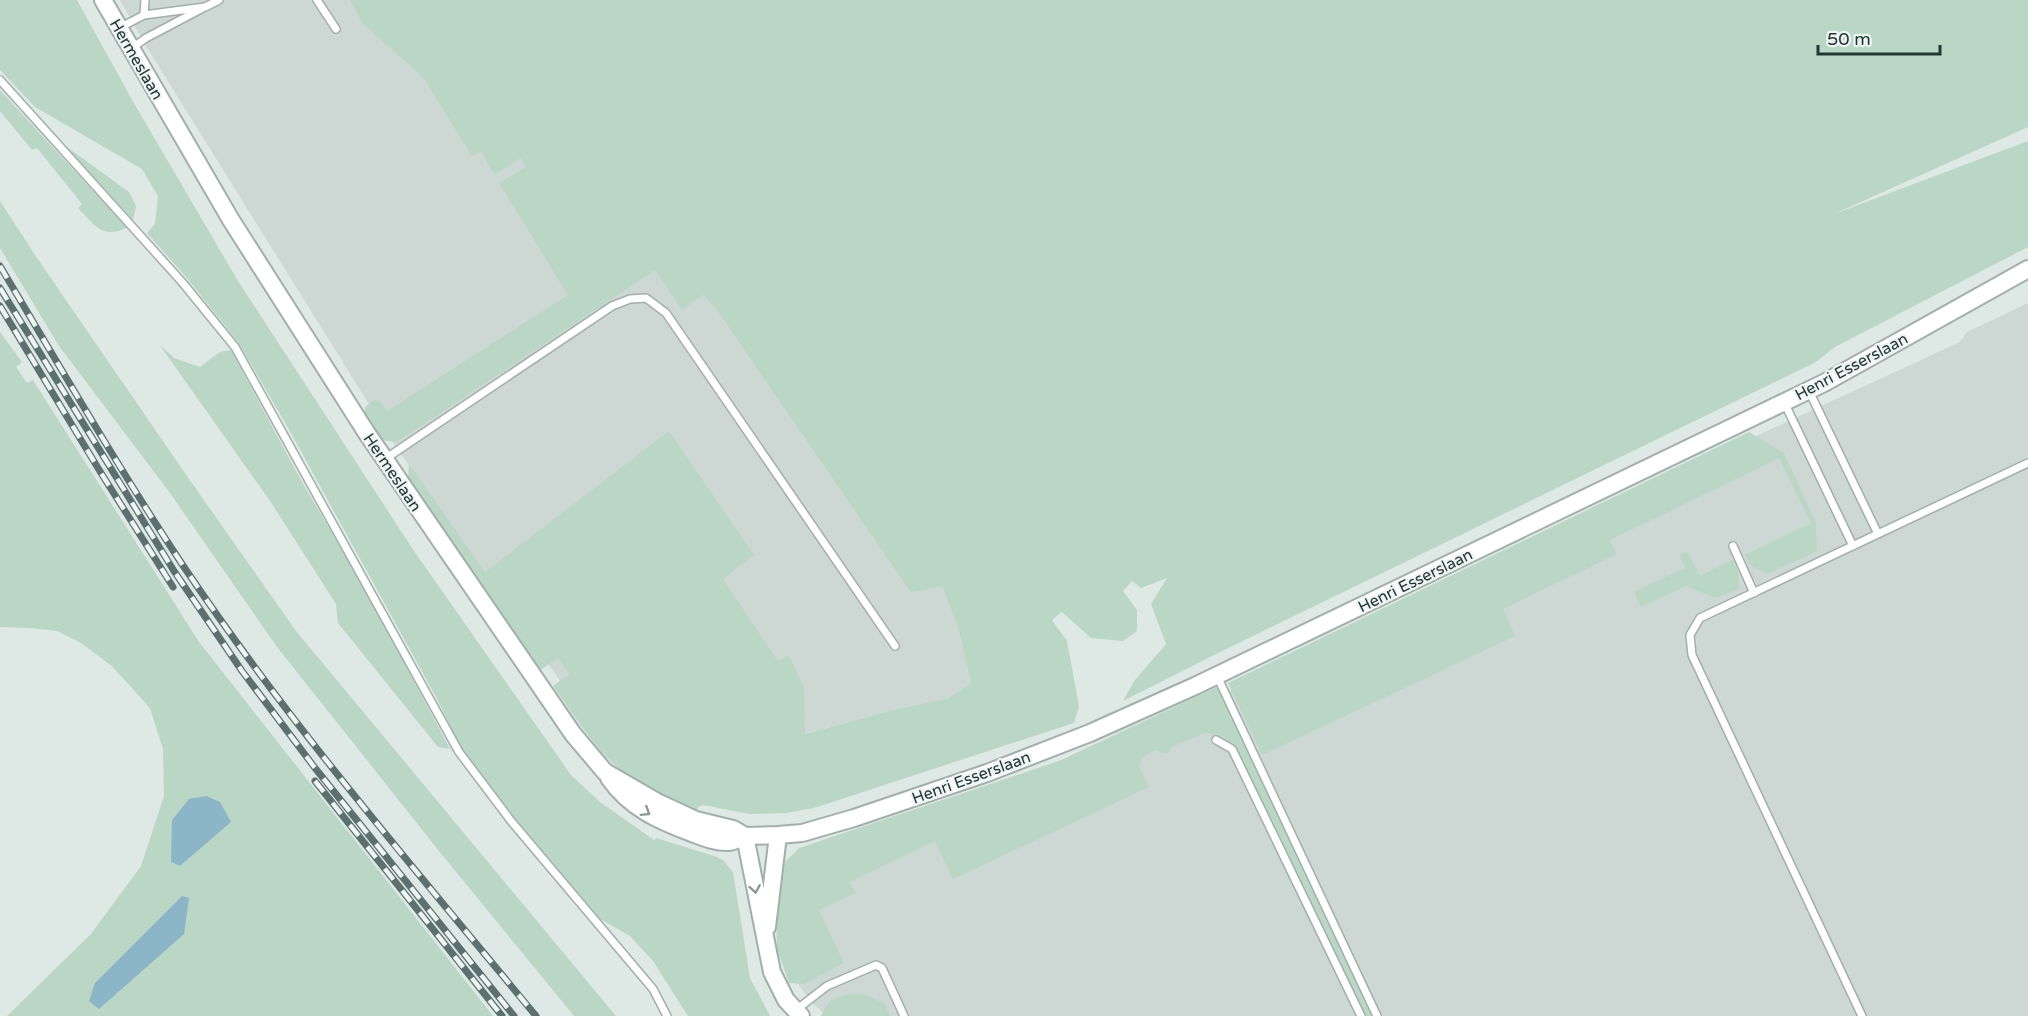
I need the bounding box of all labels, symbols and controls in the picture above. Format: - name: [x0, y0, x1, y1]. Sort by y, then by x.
- street label: Hermeslaan: [105, 15, 167, 104]
- scale bar: [1818, 18, 1940, 56]
- text: 50 m: [1827, 28, 1871, 50]
- street label: Henri Esserslaan: [1792, 329, 1911, 405]
- street label: Hermeslaan: [359, 430, 426, 516]
- street label: Henri Esserslaan: [1355, 545, 1476, 617]
- street label: Henri Esserslaan: [909, 747, 1033, 809]
- one-way arrow: [639, 805, 650, 816]
- one-way arrow: [748, 884, 761, 894]

